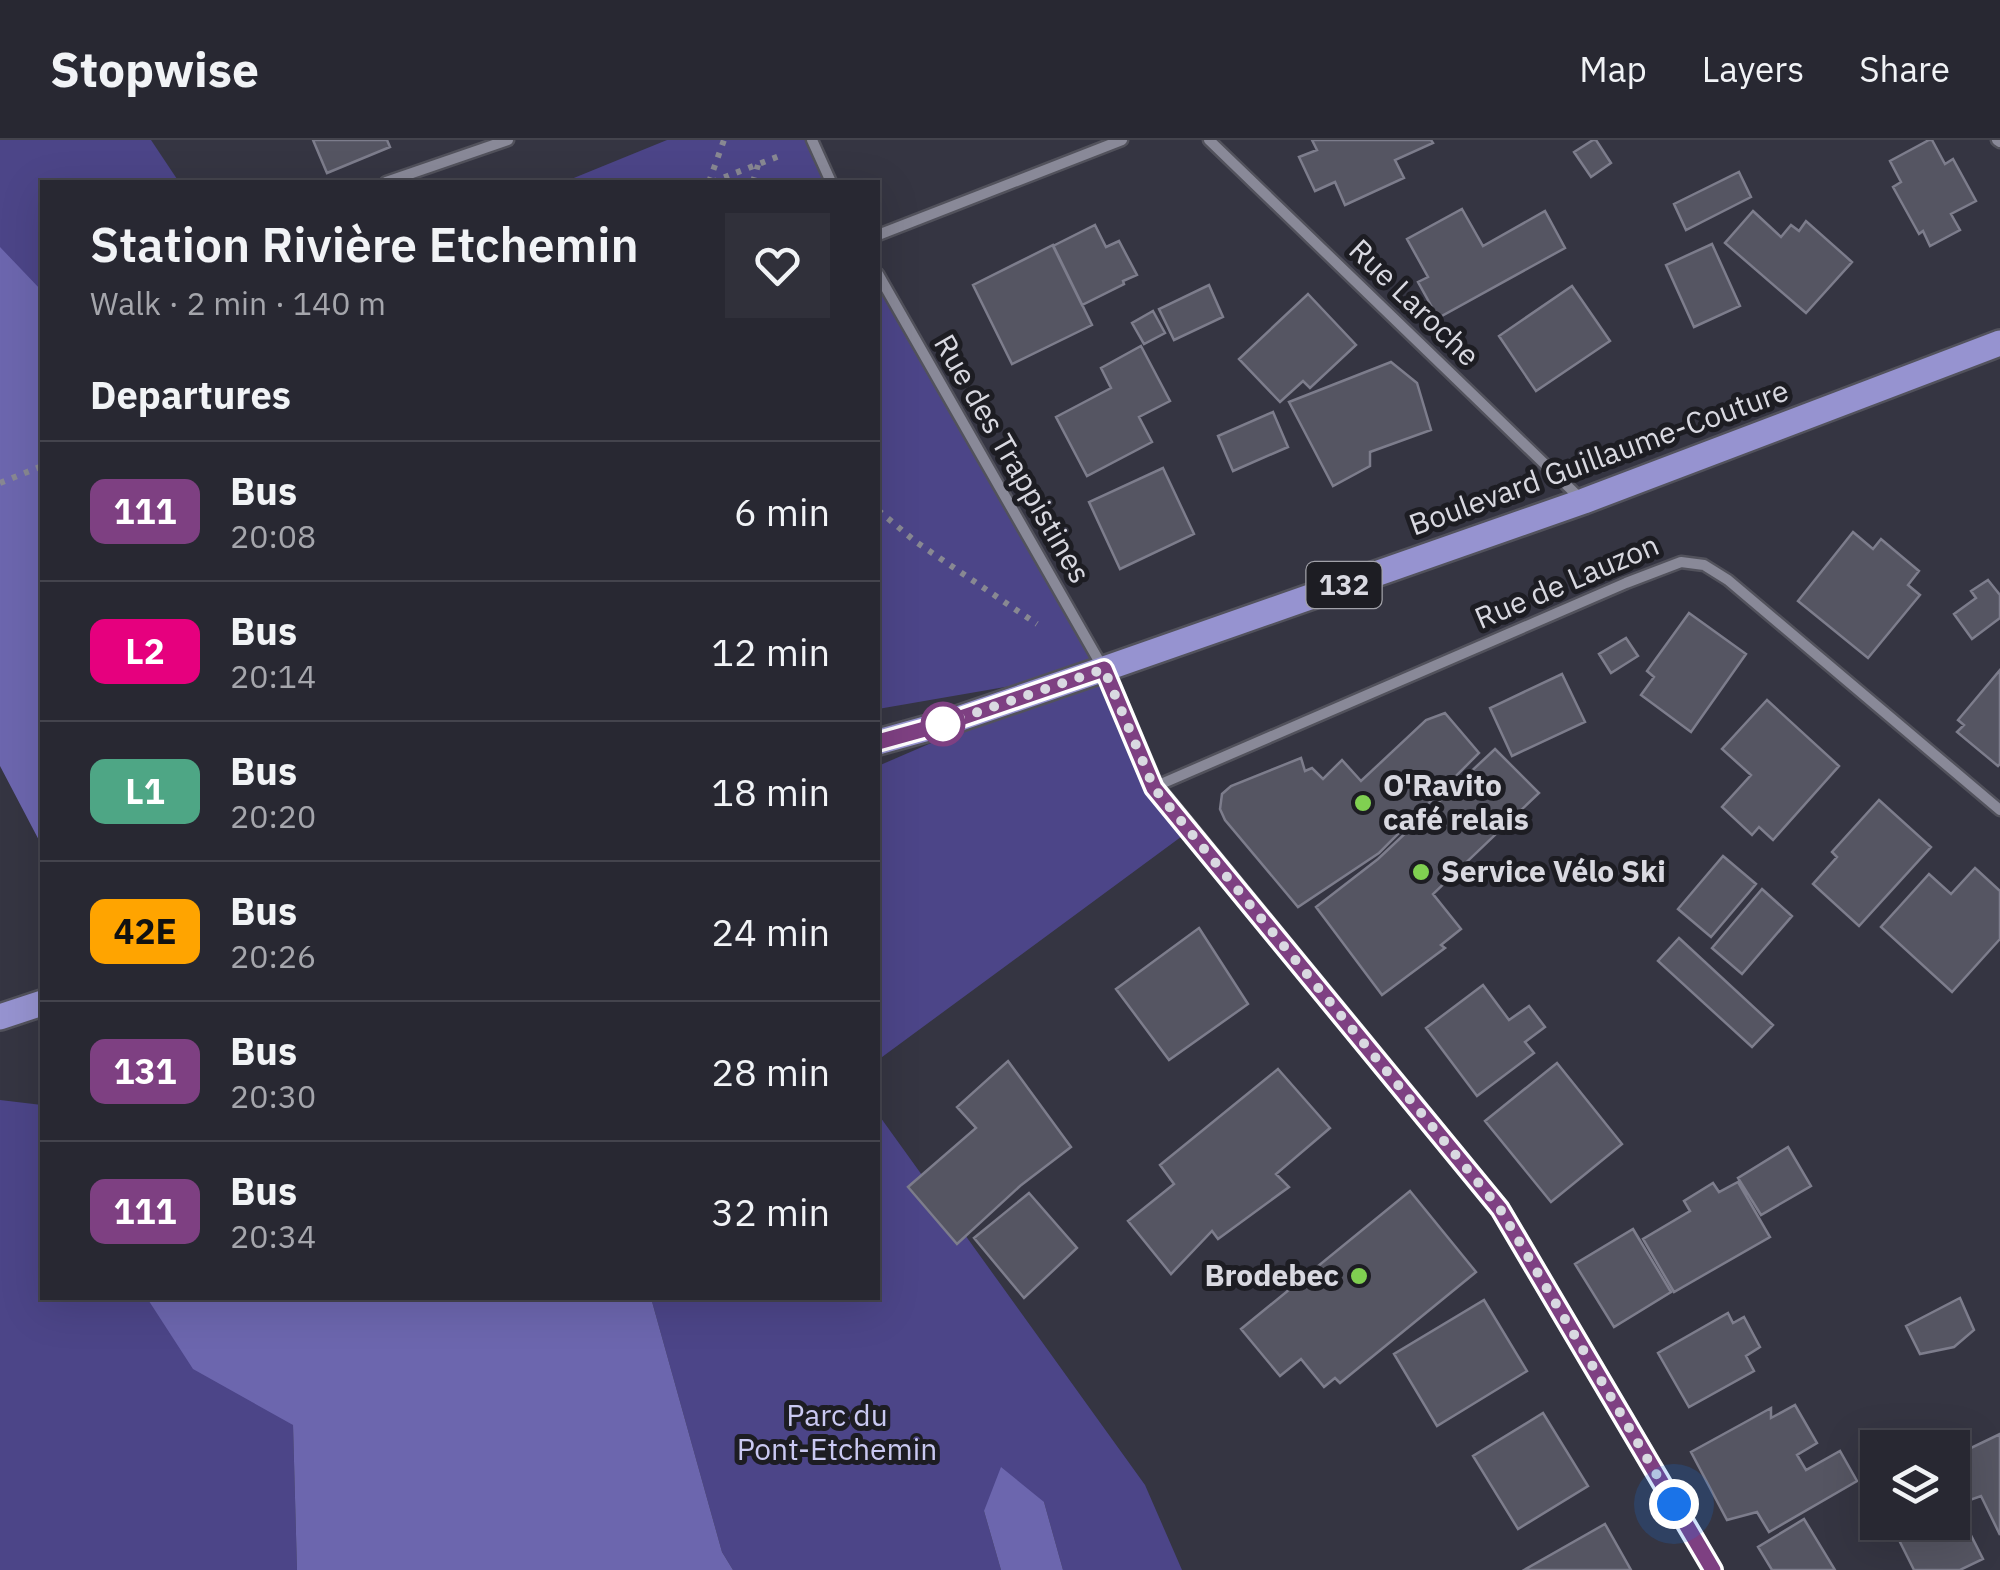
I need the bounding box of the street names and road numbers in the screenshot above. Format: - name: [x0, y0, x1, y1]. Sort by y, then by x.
- street label: Rue Laroche: [1341, 230, 1489, 374]
- street label: Rue des Trappistines: [926, 327, 1100, 590]
- street label: Boulevard Guillaume-Couture: [1403, 370, 1794, 543]
- street label: Rue de Lauzon: [1468, 524, 1664, 637]
- road number: 132: [1306, 562, 1382, 608]

